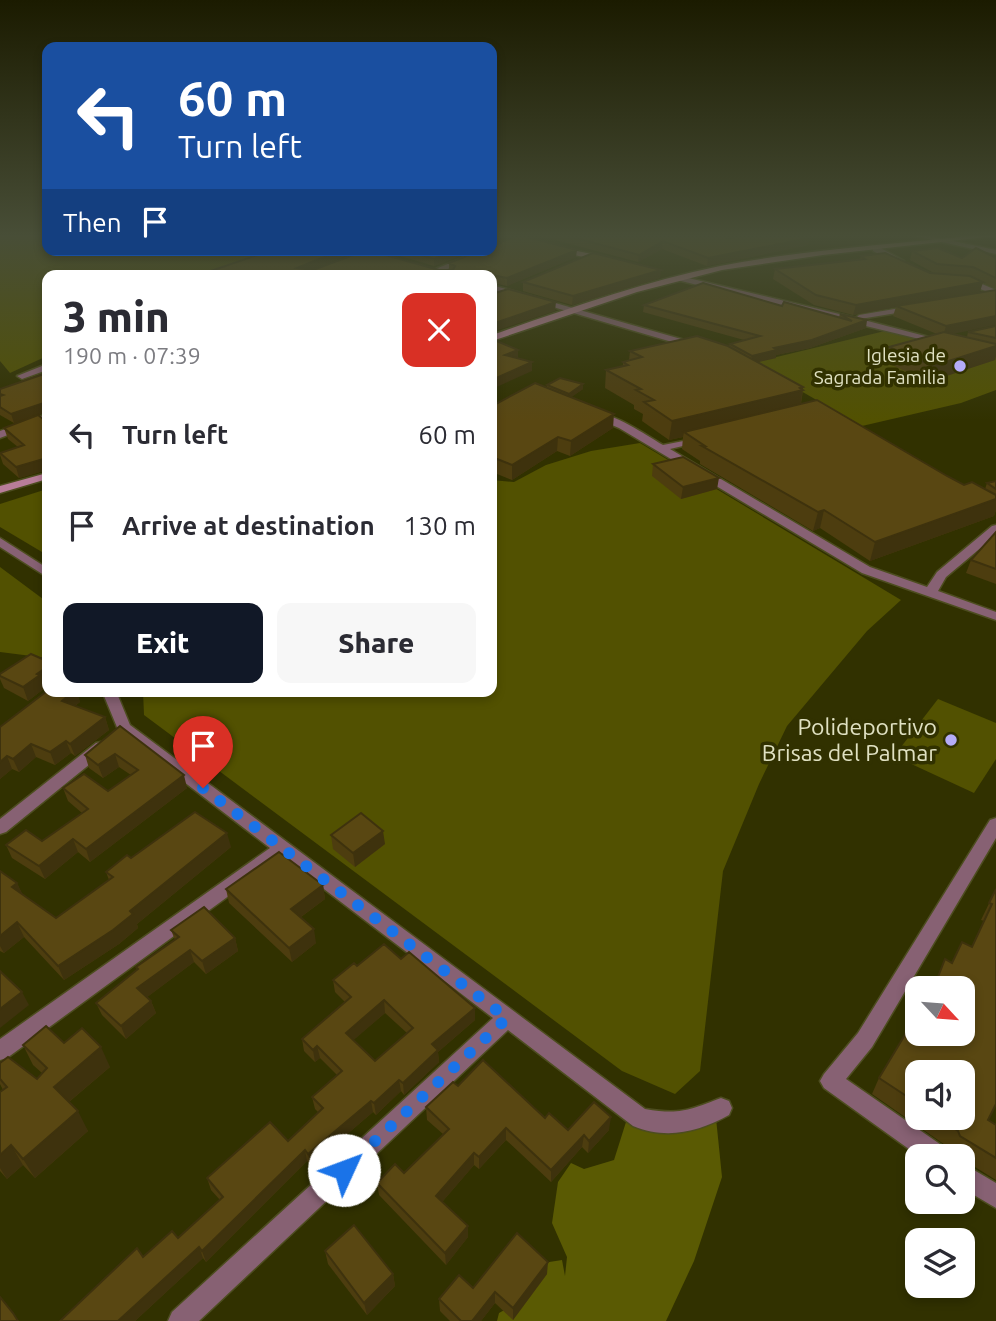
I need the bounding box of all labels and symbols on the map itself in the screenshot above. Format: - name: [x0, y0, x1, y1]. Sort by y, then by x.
- place label: Iglesia de Sagrada Familia: [814, 344, 946, 388]
- marker: Iglesia de Sagrada Familia: [952, 358, 968, 374]
- place label: Polideportivo Brisas del Palmar: [762, 714, 937, 765]
- pin: [173, 716, 233, 788]
- marker: Polideportivo Brisas del Palmar: [943, 732, 959, 748]
- north arrow: [905, 976, 975, 1046]
- position arrow: [307, 1133, 381, 1207]

